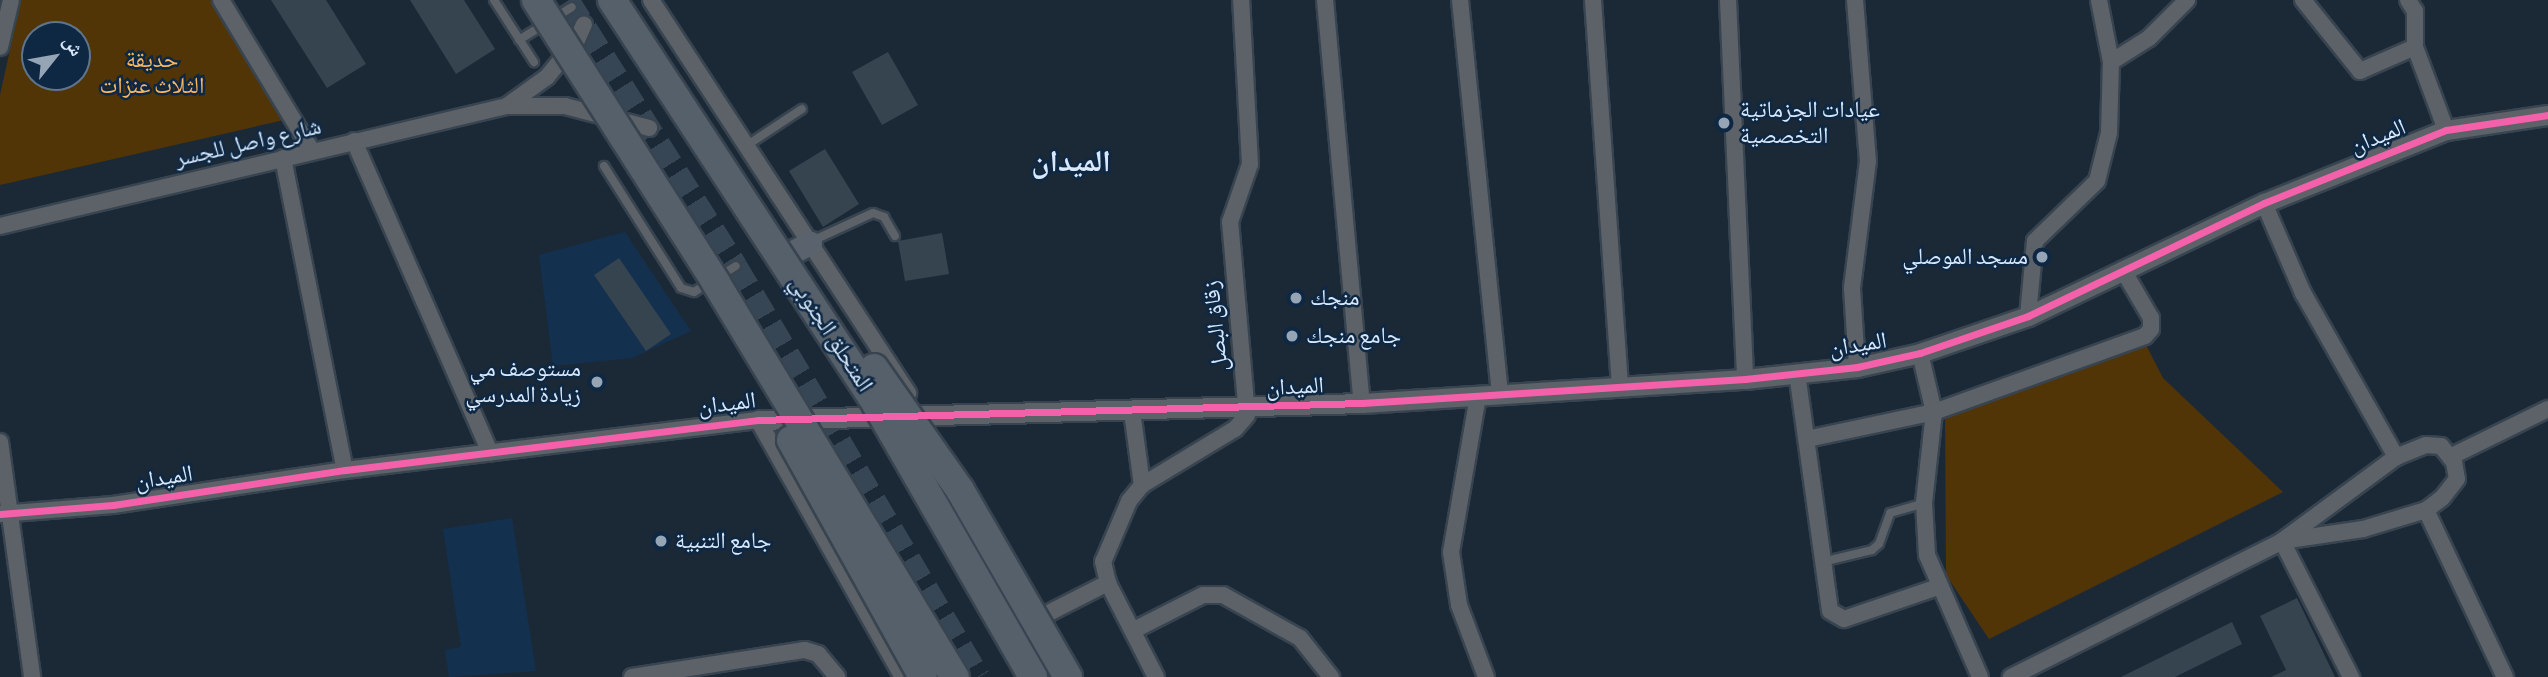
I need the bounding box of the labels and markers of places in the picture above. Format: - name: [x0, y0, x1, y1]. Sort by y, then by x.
- place label: عيادات الجزماتية التخصصية: [1740, 96, 1880, 150]
- marker: عيادات الجزماتية التخصصية: [1714, 113, 1734, 133]
- place label: مسجد الموصلي: [1902, 243, 2028, 271]
- marker: مسجد الموصلي: [2034, 249, 2050, 265]
- place label: منجك: [1310, 284, 1359, 312]
- marker: منجك: [1288, 290, 1304, 306]
- place label: جامع منجك: [1306, 322, 1401, 350]
- marker: جامع منجك: [1284, 328, 1300, 344]
- place label: مستوصف مي زيادة المدرسي: [465, 355, 581, 409]
- marker: مستوصف مي زيادة المدرسي: [587, 372, 607, 392]
- place label: جامع التنبية: [675, 527, 771, 555]
- marker: جامع التنبية: [653, 533, 669, 549]

